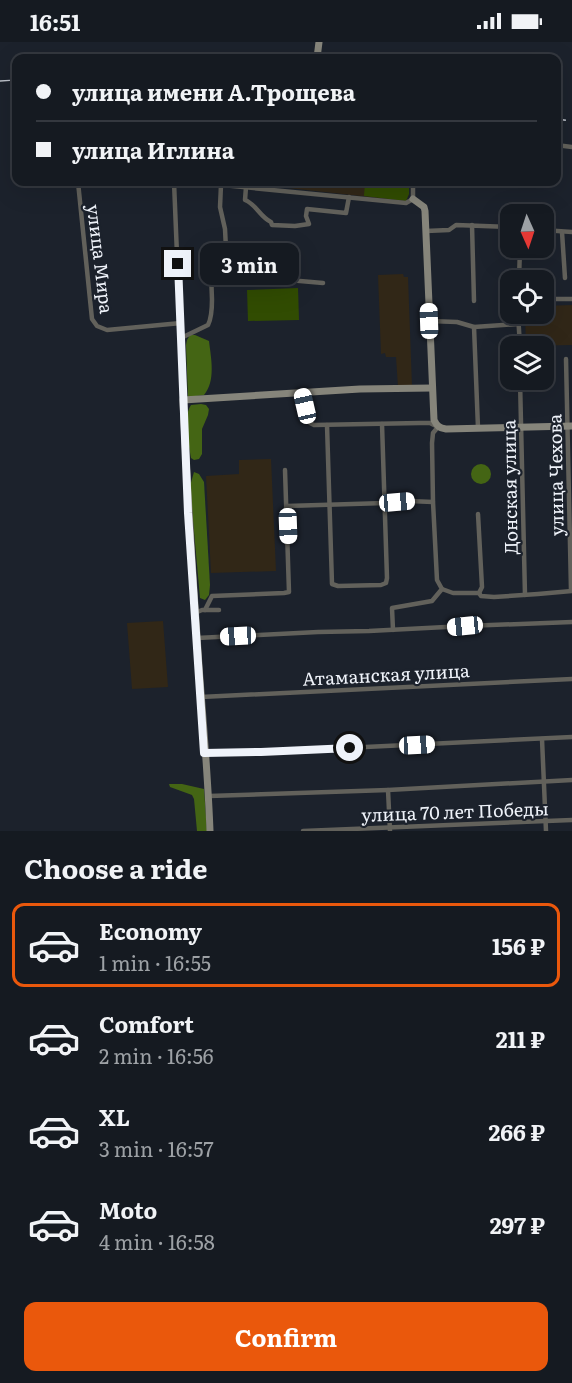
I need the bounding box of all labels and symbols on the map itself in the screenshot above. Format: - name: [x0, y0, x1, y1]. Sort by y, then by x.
- street label: улица Мира: [81, 203, 121, 316]
- north arrow: [500, 204, 554, 258]
- callout: 3 min: [199, 243, 298, 285]
- route end: [164, 250, 191, 277]
- car: [419, 303, 439, 339]
- car: [292, 386, 318, 426]
- street label: улица Чехова: [540, 413, 570, 536]
- street label: Донская улица: [494, 419, 524, 555]
- car: [378, 491, 416, 513]
- car: [278, 508, 298, 544]
- car: [446, 615, 484, 637]
- car: [220, 626, 256, 646]
- street label: Атаманская улица: [302, 656, 471, 692]
- route start: [336, 734, 363, 761]
- car: [399, 735, 435, 755]
- street label: улица 70 лет Победы: [361, 794, 549, 828]

